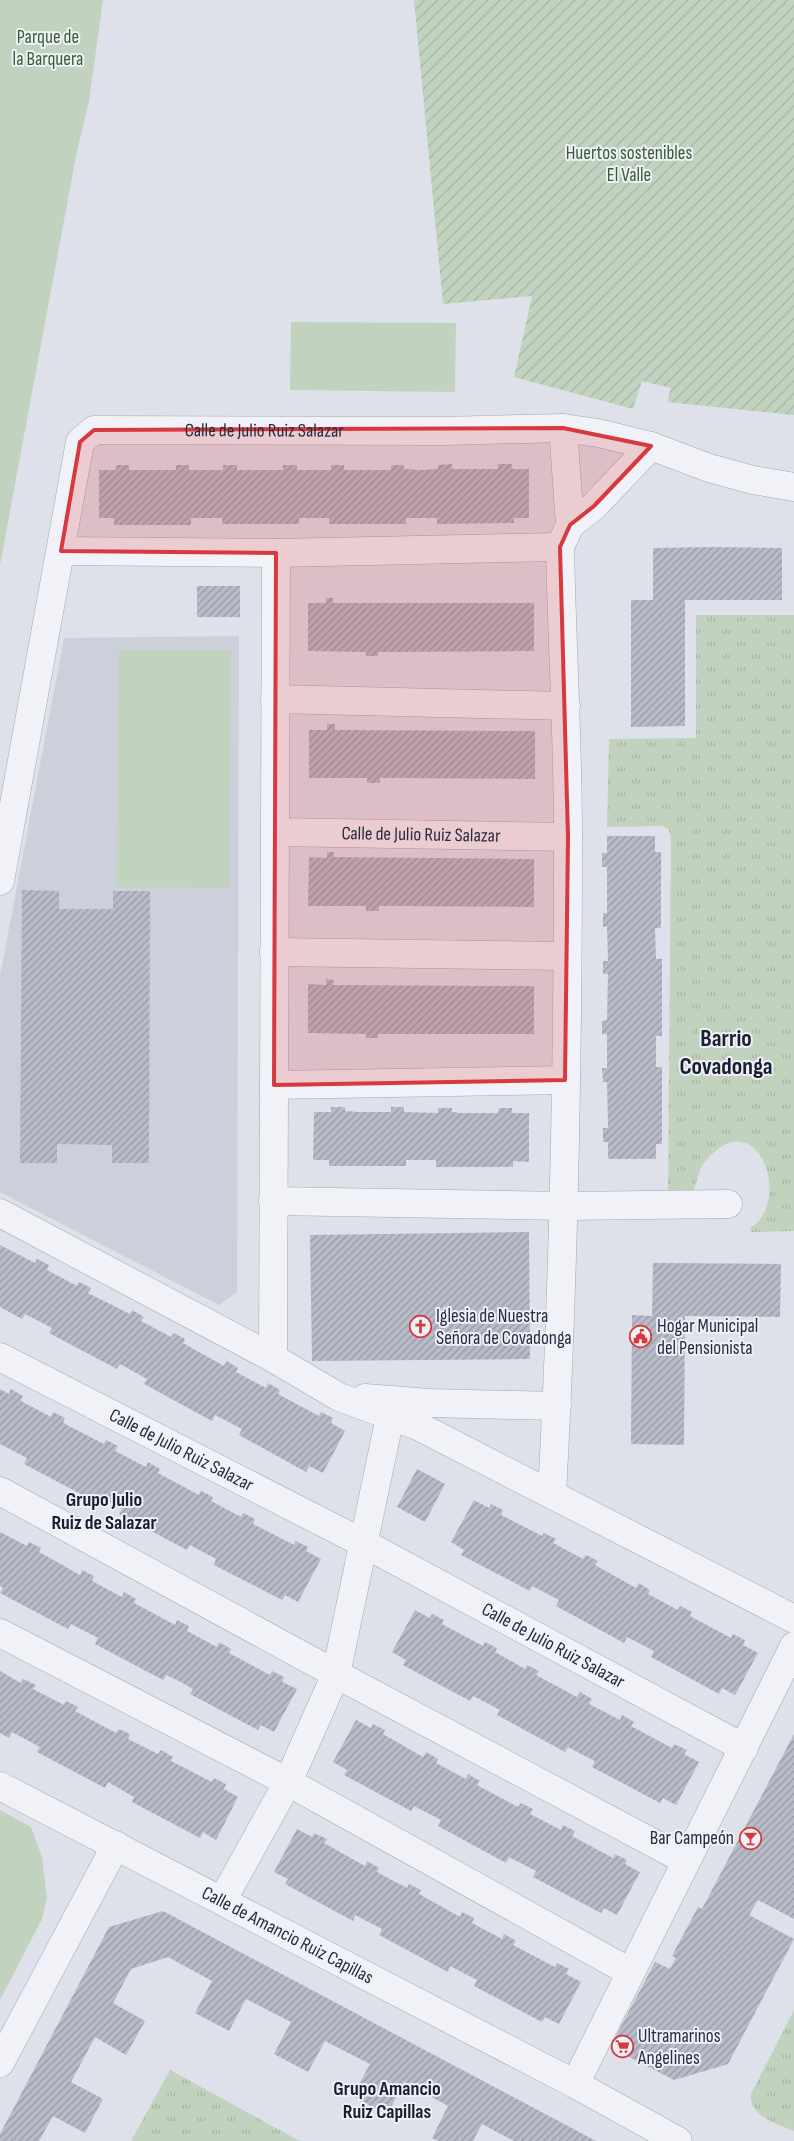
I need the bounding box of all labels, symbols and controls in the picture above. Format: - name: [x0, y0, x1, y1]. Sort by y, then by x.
- park label: Parque de la Barquera: [13, 26, 83, 71]
- park label: Huertos sostenibles El Valle: [566, 142, 692, 187]
- street label: Calle de Julio Ruiz Salazar: [185, 419, 344, 442]
- street label: Calle de Julio Ruiz Salazar: [341, 822, 501, 847]
- district label: Barrio Covadonga: [679, 1024, 773, 1081]
- place label: Iglesia de Nuestra Señora de Covadonga: [436, 1305, 572, 1350]
- church icon: Iglesia de Nuestra Señora de Covadonga: [408, 1315, 432, 1339]
- place label: Hogar Municipal del Pensionista: [657, 1315, 758, 1360]
- public building icon: Hogar Municipal del Pensionista: [629, 1325, 653, 1349]
- street label: Calle de Julio Ruiz Salazar: [106, 1404, 258, 1497]
- district label: Grupo Julio Ruiz de Salazar: [51, 1488, 157, 1535]
- street label: Calle de Julio Ruiz Salazar: [478, 1598, 629, 1693]
- bar icon: Bar Campeón: [738, 1826, 762, 1850]
- place label: Bar Campeón: [650, 1827, 734, 1850]
- street label: Calle de Amancio Ruiz Capillas: [198, 1881, 377, 1989]
- place label: Ultramarinos Angelines: [637, 2025, 721, 2070]
- supermarket icon: Ultramarinos Angelines: [610, 2035, 634, 2059]
- district label: Grupo Amancio Ruiz Capillas: [333, 2077, 441, 2124]

